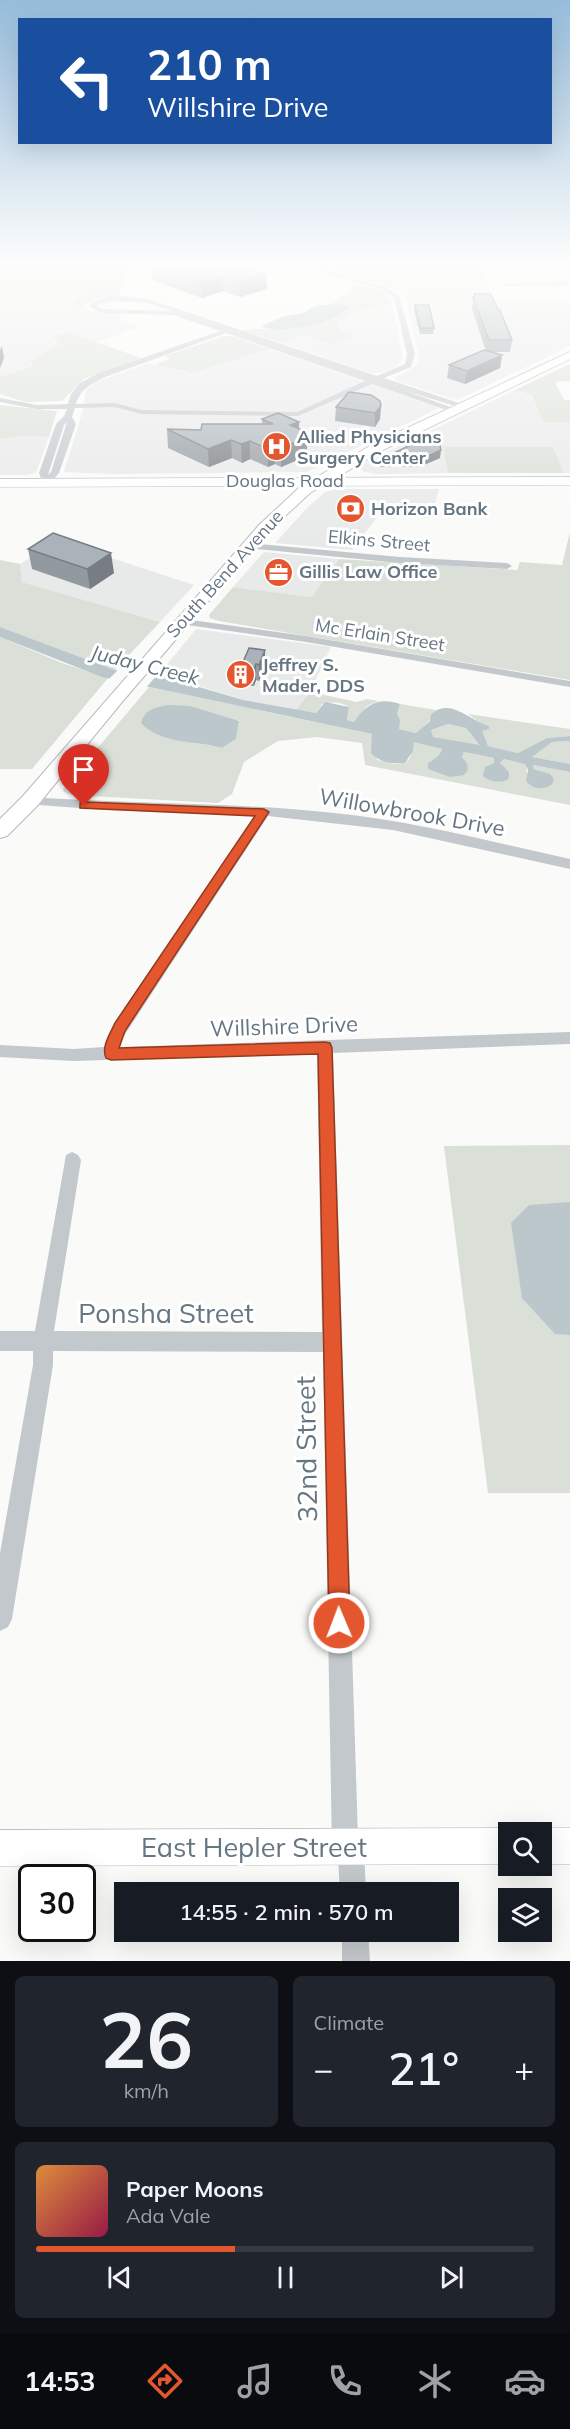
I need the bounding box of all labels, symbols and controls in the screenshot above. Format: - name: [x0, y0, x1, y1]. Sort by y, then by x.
- text: 210 m: [147, 38, 272, 91]
- icon: left: [48, 42, 126, 120]
- text: Willshire Drive: [147, 90, 329, 124]
- place label: Allied Physicians Surgery Center: [297, 425, 441, 469]
- hospital icon: Allied Physicians Surgery Center: [260, 431, 292, 463]
- street label: Douglas Road: [226, 469, 344, 492]
- bank icon: Horizon Bank: [334, 493, 366, 525]
- place label: Horizon Bank: [371, 497, 489, 520]
- street label: South Bend Avenue: [161, 505, 288, 642]
- street label: Elkins Street: [327, 525, 431, 556]
- office icon: Gillis Law Office: [262, 556, 294, 588]
- place label: Gillis Law Office: [299, 560, 438, 583]
- street label: Mc Erlain Street: [314, 613, 446, 656]
- water label: Juday Creek: [86, 639, 203, 690]
- place label: Jeffrey S. Mader, DDS: [262, 653, 365, 697]
- building icon: Jeffrey S. Mader, DDS: [225, 659, 257, 691]
- pin: [58, 744, 109, 806]
- icon: arrive: [67, 753, 100, 786]
- street label: Willowbrook Drive: [317, 782, 507, 842]
- street label: Willshire Drive: [210, 1009, 358, 1043]
- street label: Ponsha Street: [78, 1296, 254, 1330]
- street label: 32nd Street: [288, 1376, 324, 1522]
- position arrow: [307, 1591, 371, 1655]
- map controls: [498, 1822, 552, 1942]
- button: search: [498, 1822, 552, 1876]
- street label: East Hepler Street: [141, 1830, 367, 1864]
- speed limit sign: 30: [18, 1864, 96, 1942]
- button: layers: [498, 1888, 552, 1942]
- text: 14:55 · 2 min · 570 m: [179, 1898, 394, 1926]
- text: 26: [99, 1990, 193, 2088]
- text: Climate: [314, 2010, 384, 2035]
- text: 21°: [388, 2040, 459, 2096]
- text: −: [314, 2048, 333, 2089]
- text: +: [514, 2048, 534, 2089]
- text: km/h: [124, 2078, 169, 2103]
- text: Paper Moons: [126, 2175, 264, 2203]
- text: Ada Vale: [126, 2203, 210, 2228]
- icon: previous: [103, 2261, 136, 2294]
- icon: pause: [269, 2261, 302, 2294]
- icon: next: [435, 2261, 468, 2294]
- icon: directions: [144, 2360, 186, 2402]
- icon: music: [234, 2360, 276, 2402]
- icon: phone: [324, 2360, 366, 2402]
- icon: climate: [414, 2360, 456, 2402]
- icon: car: [504, 2360, 546, 2402]
- text: 14:53: [24, 2364, 96, 2398]

